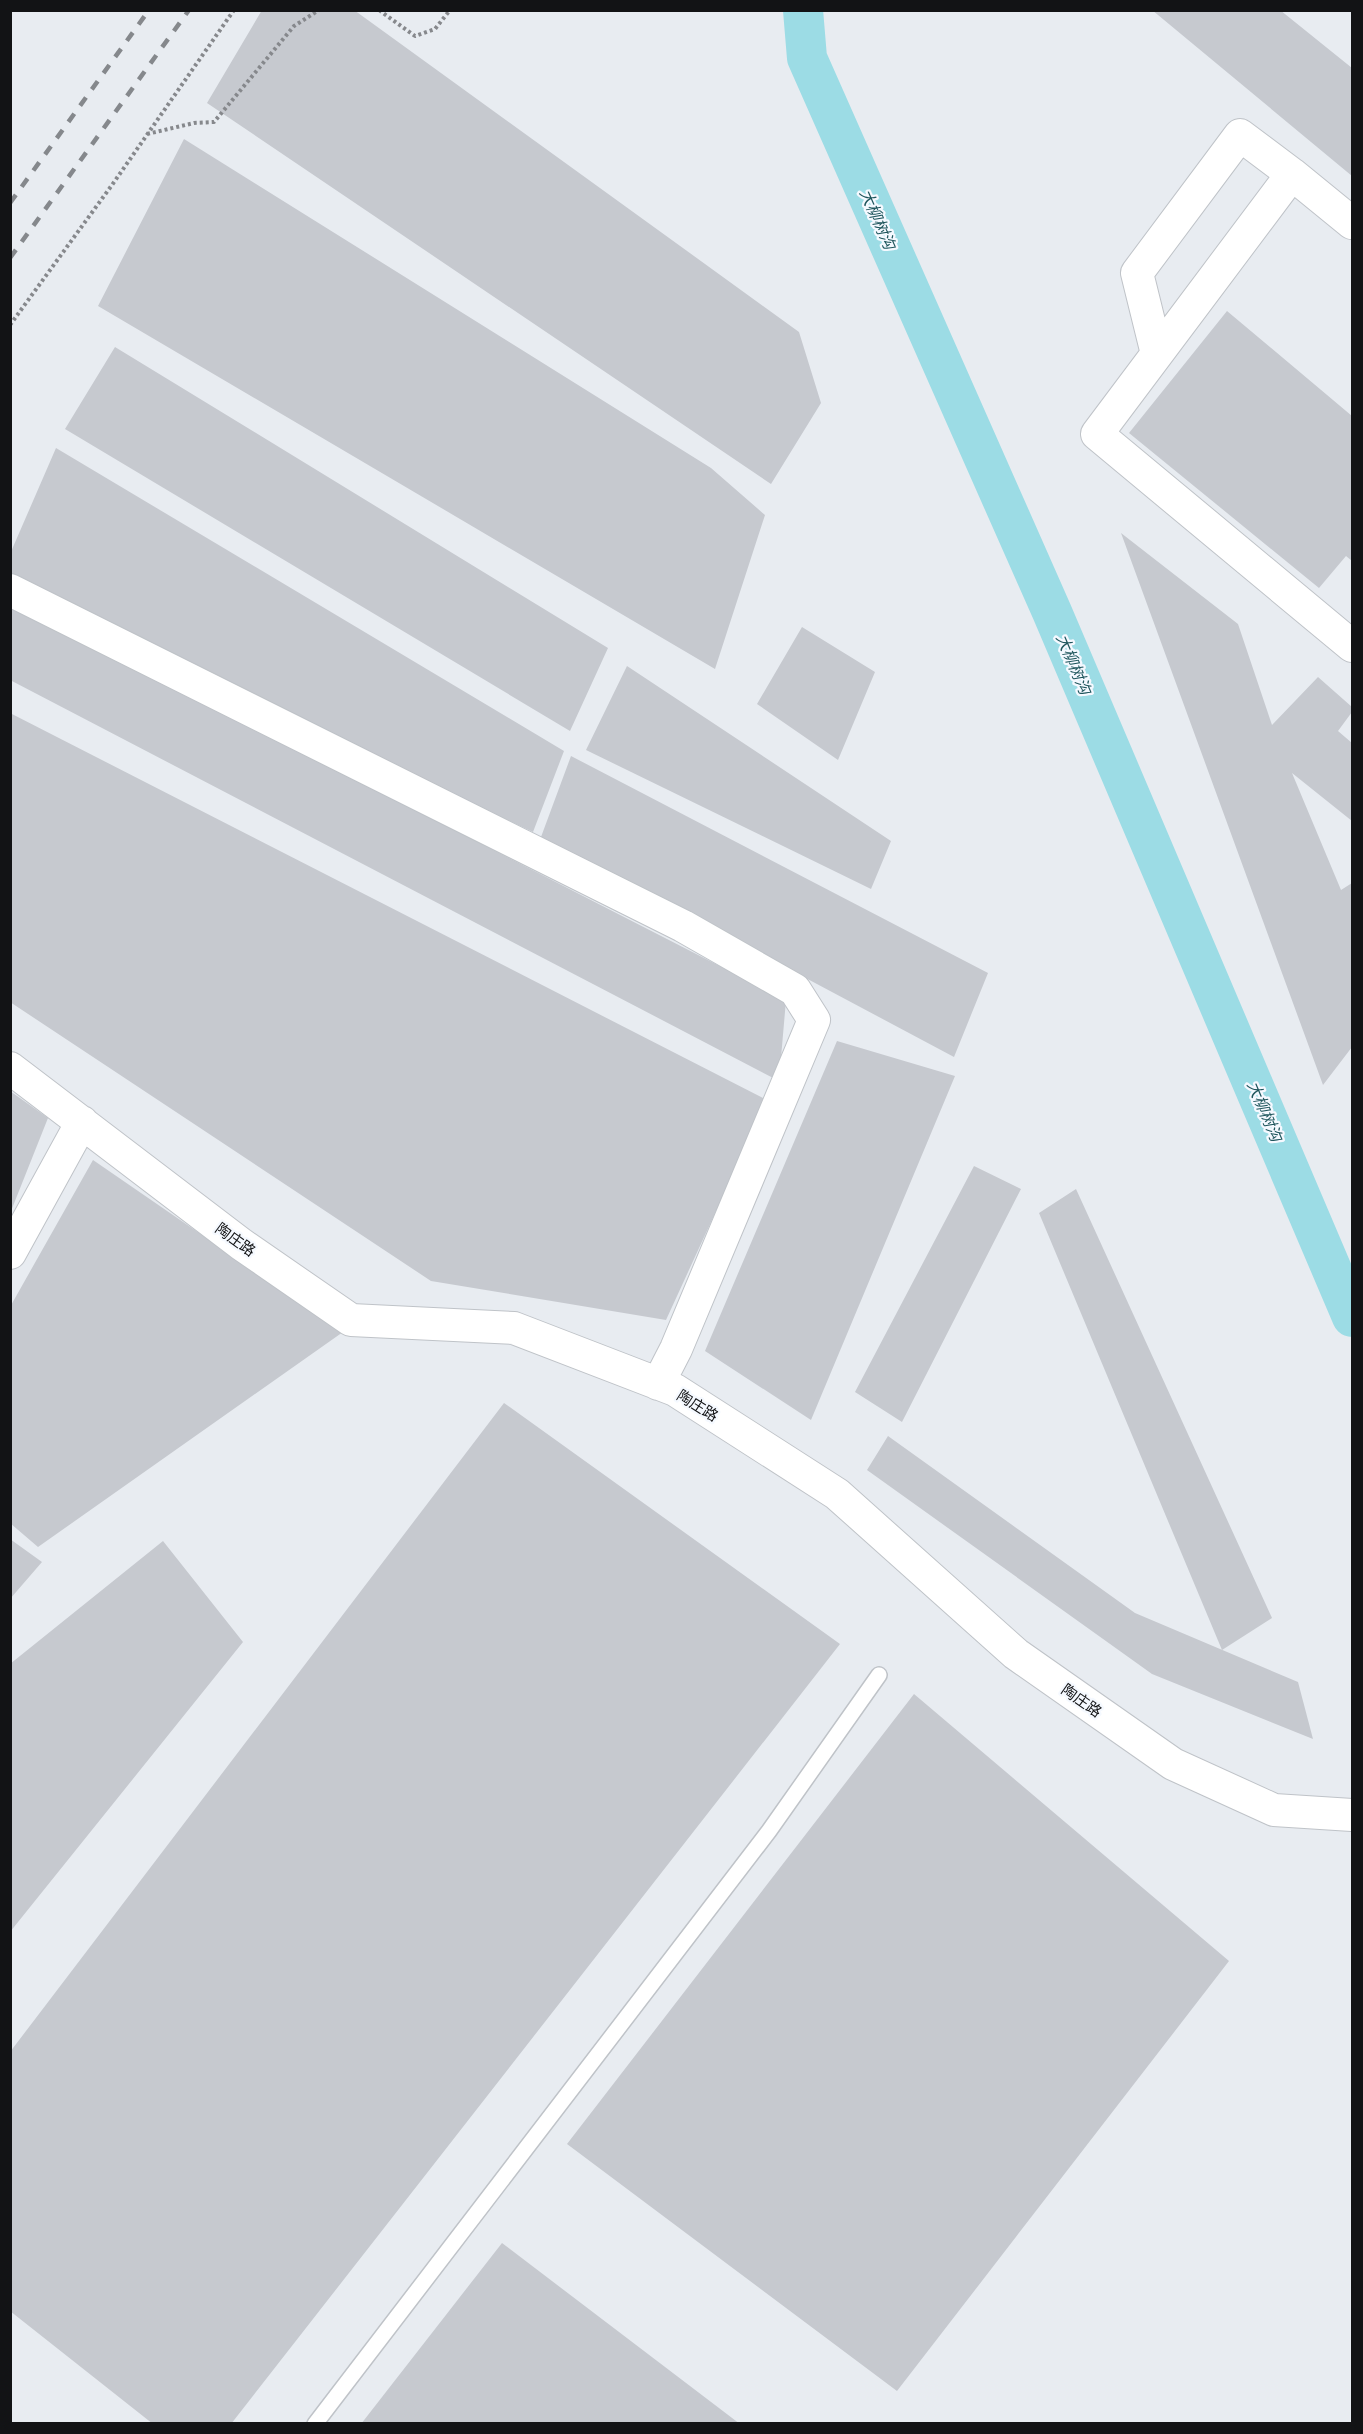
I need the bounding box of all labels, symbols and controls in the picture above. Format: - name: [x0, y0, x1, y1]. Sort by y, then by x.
- water label: 大柳树沟: [856, 186, 901, 254]
- water label: 大柳树沟: [1052, 631, 1096, 699]
- water label: 大柳树沟: [1243, 1078, 1287, 1146]
- street label: 陶庄路: [213, 1218, 259, 1260]
- street label: 陶庄路: [674, 1385, 722, 1425]
- street label: 陶庄路: [1058, 1680, 1106, 1720]

